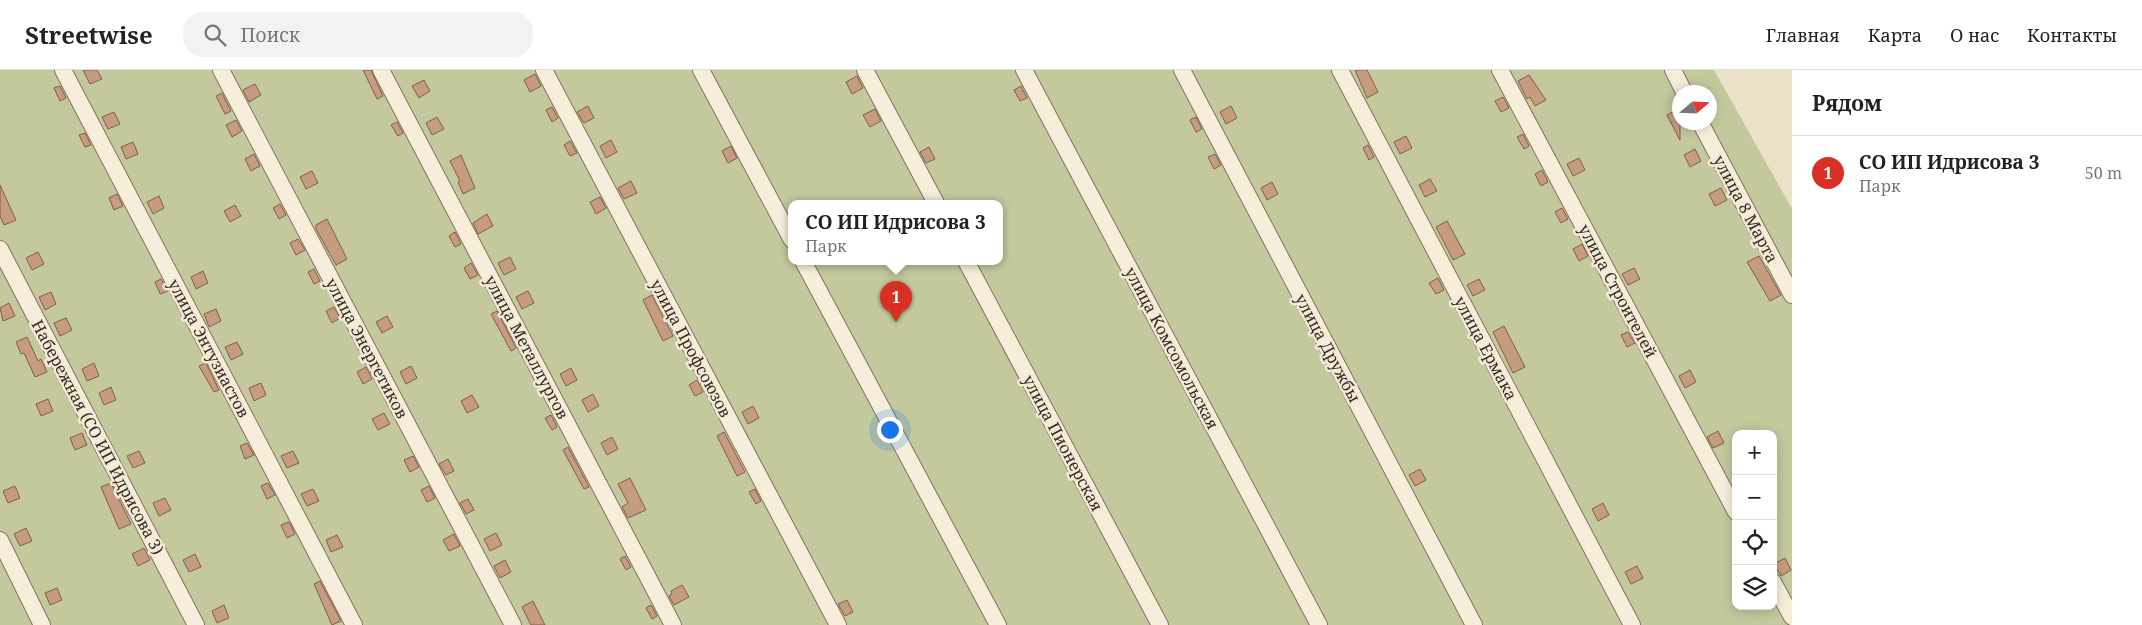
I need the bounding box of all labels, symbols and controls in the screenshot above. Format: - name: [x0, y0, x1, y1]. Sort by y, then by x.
- search box: [183, 12, 533, 57]
- text: Streetwise: [25, 18, 153, 51]
- icon: search: [201, 21, 229, 49]
- text: Поиск: [241, 22, 300, 48]
- text: Главная: [1766, 23, 1840, 47]
- text: Карта: [1868, 23, 1922, 47]
- text: О нас: [1950, 23, 1999, 47]
- text: Контакты: [2027, 23, 2117, 47]
- north arrow: [1672, 85, 1717, 130]
- text: Рядом: [1812, 89, 1882, 117]
- text: СО ИП Идрисова 3: [1859, 149, 2040, 175]
- street label: улица 8 Марта: [1708, 151, 1784, 267]
- text: 1: [1823, 162, 1833, 184]
- text: 50 m: [2085, 162, 2122, 184]
- text: Парк: [1859, 175, 1900, 197]
- popup: [788, 200, 1003, 265]
- text: СО ИП Идрисова 3: [805, 209, 986, 235]
- street label: улица Строителей: [1573, 220, 1663, 362]
- text: Парк: [805, 235, 847, 257]
- street label: улица Комсомольская: [1120, 263, 1224, 433]
- street label: улица Металлургов: [480, 271, 574, 423]
- street label: улица Энергетиков: [321, 274, 413, 422]
- street label: улица Энтузиастов: [163, 275, 255, 421]
- street label: улица Профсоюзов: [645, 275, 737, 421]
- pin: 1: [880, 281, 912, 322]
- street label: улица Дружбы: [1290, 290, 1366, 406]
- street label: улица Ермака: [1449, 292, 1523, 404]
- street label: Набережная (СО ИП Идрисова 3): [27, 316, 169, 558]
- street label: улица Пионерская: [1018, 371, 1108, 515]
- your location: [877, 417, 903, 443]
- map controls: [1732, 430, 1777, 610]
- button: +: [1732, 430, 1777, 475]
- button: −: [1732, 475, 1777, 520]
- button: locate: [1732, 520, 1777, 565]
- button: layers: [1732, 565, 1777, 610]

